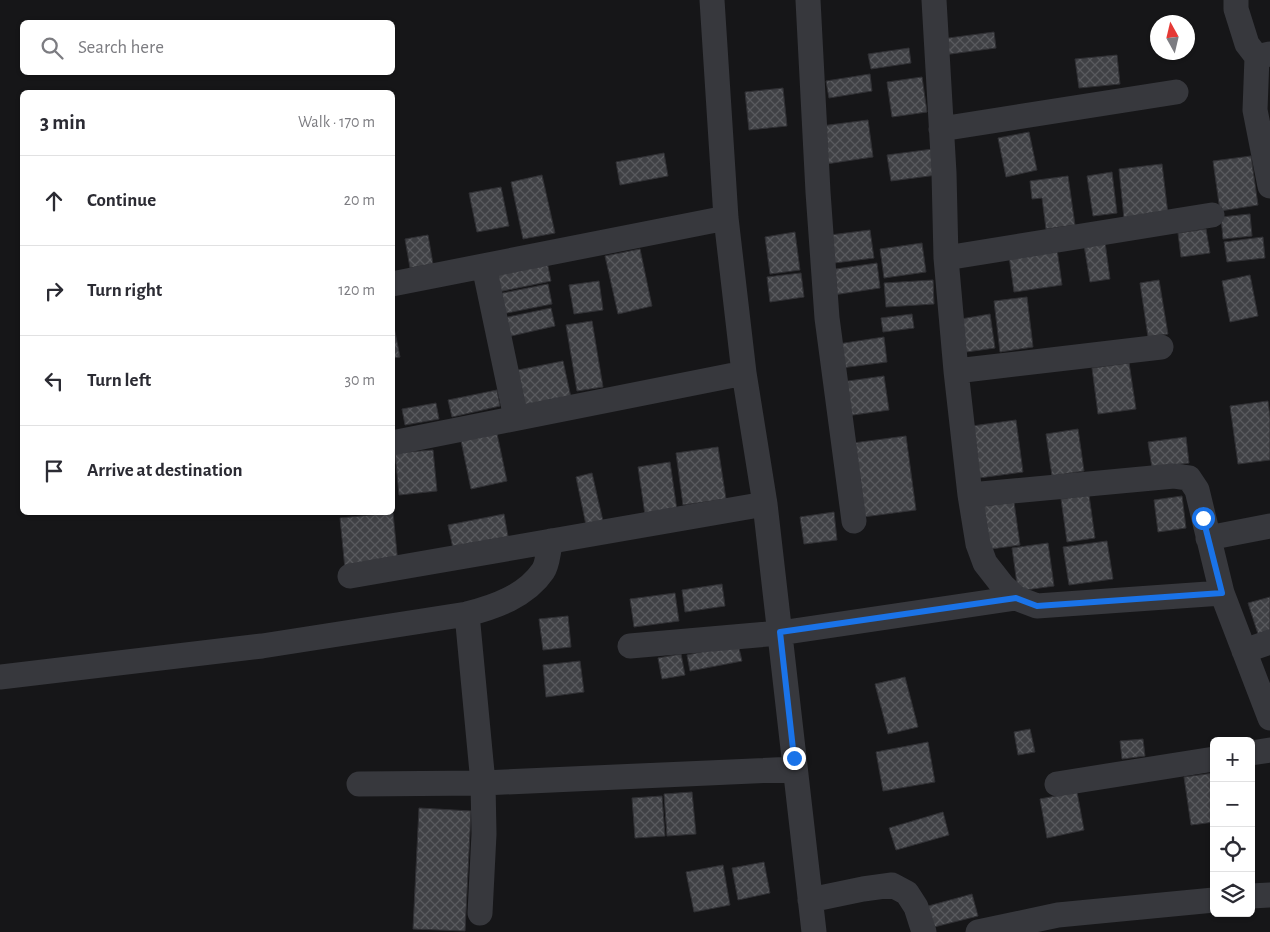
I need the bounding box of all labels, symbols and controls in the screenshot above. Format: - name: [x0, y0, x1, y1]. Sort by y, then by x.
- north arrow: [1150, 15, 1195, 60]
- search box: [20, 20, 395, 75]
- icon: search: [38, 34, 66, 62]
- text: Search here: [78, 38, 164, 57]
- text: 3 min: [40, 112, 86, 133]
- text: Walk · 170 m: [298, 114, 375, 130]
- icon: ahead: [40, 187, 68, 215]
- text: Continue: [87, 191, 156, 210]
- text: 20 m: [344, 192, 375, 208]
- icon: right: [40, 277, 68, 305]
- text: Turn right: [87, 281, 162, 300]
- text: 120 m: [338, 282, 375, 298]
- icon: left: [40, 367, 68, 395]
- text: Turn left: [87, 371, 151, 390]
- text: 30 m: [345, 372, 375, 388]
- icon: arrive: [40, 457, 68, 485]
- text: Arrive at destination: [87, 461, 243, 480]
- route start: [1192, 507, 1215, 530]
- map controls: [1210, 737, 1255, 917]
- button: +: [1210, 737, 1255, 782]
- route end: [783, 747, 806, 770]
- button: −: [1210, 782, 1255, 827]
- button: locate: [1210, 827, 1255, 872]
- button: layers: [1210, 872, 1255, 917]

